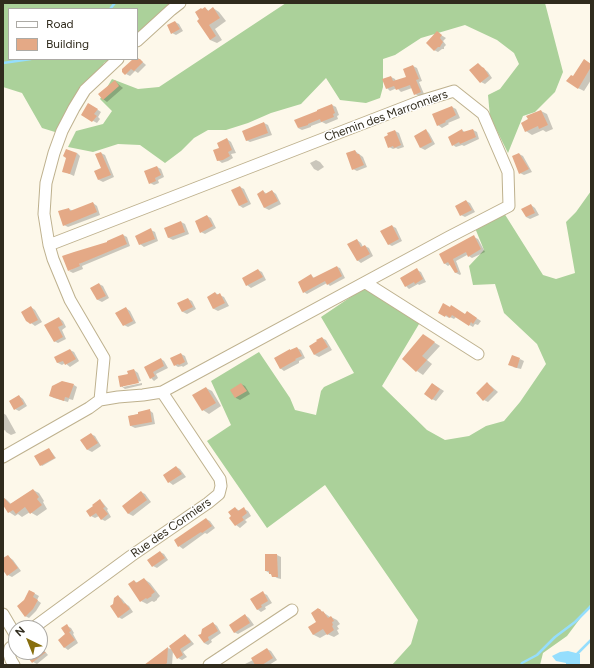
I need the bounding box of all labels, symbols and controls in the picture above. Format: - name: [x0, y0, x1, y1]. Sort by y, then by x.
- legend: [8, 8, 138, 60]
- text: Road: [46, 17, 74, 31]
- text: Building: [46, 37, 89, 51]
- street label: Chemin des Marronniers: [322, 87, 450, 145]
- street label: Rue des Cormiers: [128, 495, 214, 561]
- north arrow: [8, 620, 48, 660]
- text: N: [13, 624, 28, 639]

